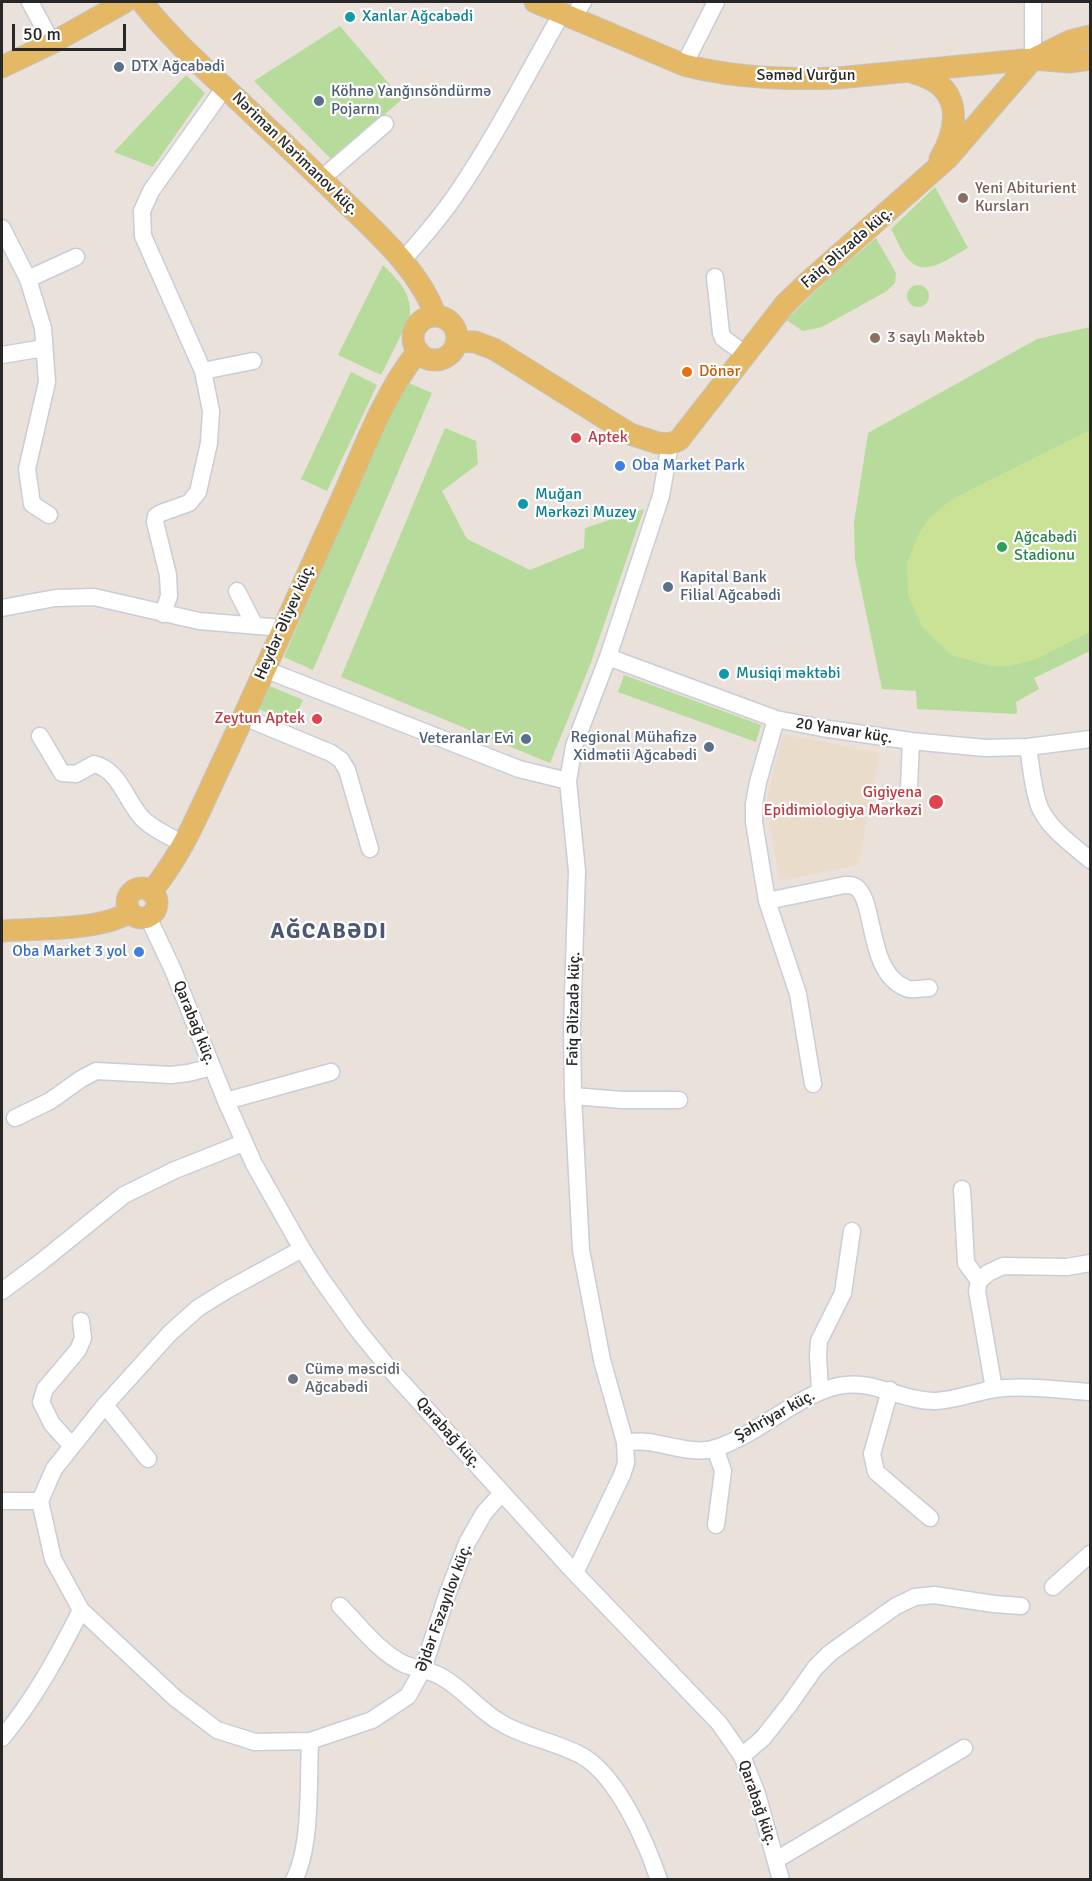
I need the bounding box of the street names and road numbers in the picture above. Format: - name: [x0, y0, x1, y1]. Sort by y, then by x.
- street label: Səməd Vurğun: [757, 66, 855, 86]
- street label: Nəriman Nərimanov küç.: [228, 89, 362, 219]
- street label: Faiq Əlizadə küç.: [797, 203, 897, 293]
- street label: Heydər Əliyev küç.: [251, 561, 319, 683]
- street label: 20 Yanvar küç.: [794, 714, 894, 748]
- street label: Faiq Əlizadə küç.: [563, 951, 585, 1067]
- street label: Qarabağ küç.: [168, 978, 220, 1068]
- street label: Şəhriyar küç.: [731, 1386, 819, 1446]
- street label: Qarabağ küç.: [411, 1394, 485, 1472]
- street label: Əjdər Fəzayılov küç.: [412, 1541, 476, 1675]
- street label: Qarabağ küç.: [733, 1758, 781, 1848]

